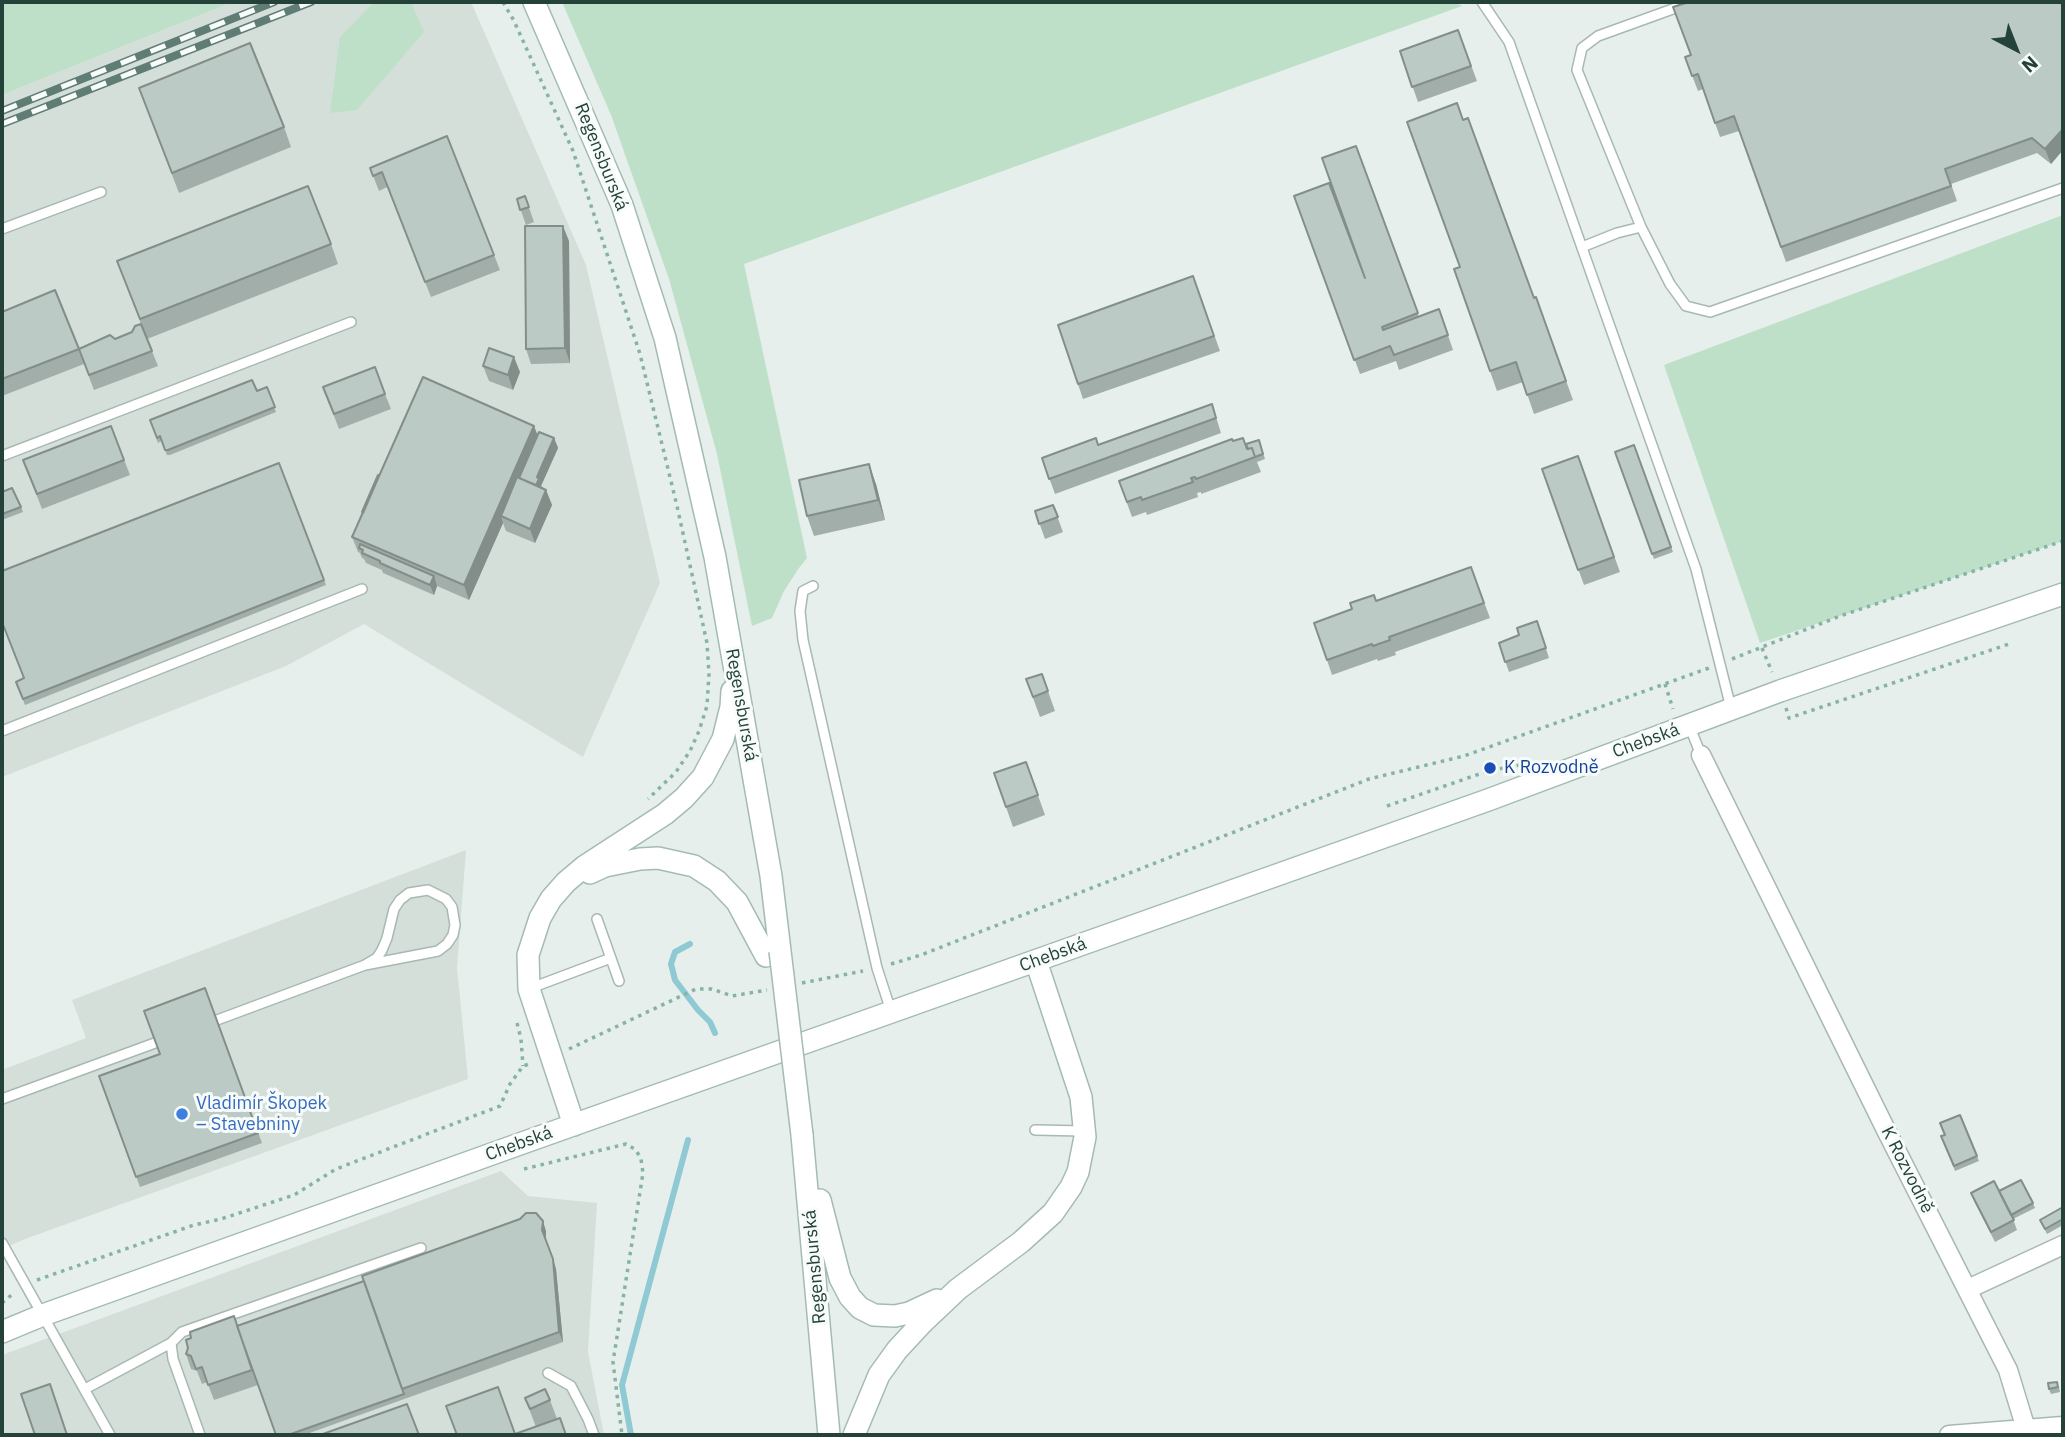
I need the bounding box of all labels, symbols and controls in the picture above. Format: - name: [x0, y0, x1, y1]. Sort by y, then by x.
- north arrow: [1981, 14, 2051, 84]
- text: N: [2017, 51, 2043, 78]
- street label: Regensburská: [570, 100, 632, 214]
- street label: Regensburská: [720, 647, 762, 763]
- street label: Chebská: [1610, 719, 1682, 763]
- place label: K Rozvodně: [1504, 757, 1599, 779]
- marker: K Rozvodně: [1482, 760, 1498, 776]
- street label: Chebská: [1017, 933, 1089, 977]
- place label: Vladimír Škopek – Stavebniny: [196, 1093, 327, 1136]
- marker: Vladimír Škopek – Stavebniny: [174, 1106, 190, 1122]
- street label: Chebská: [483, 1122, 555, 1166]
- street label: K Rozvodně: [1876, 1123, 1938, 1217]
- street label: Regensburská: [799, 1209, 831, 1325]

